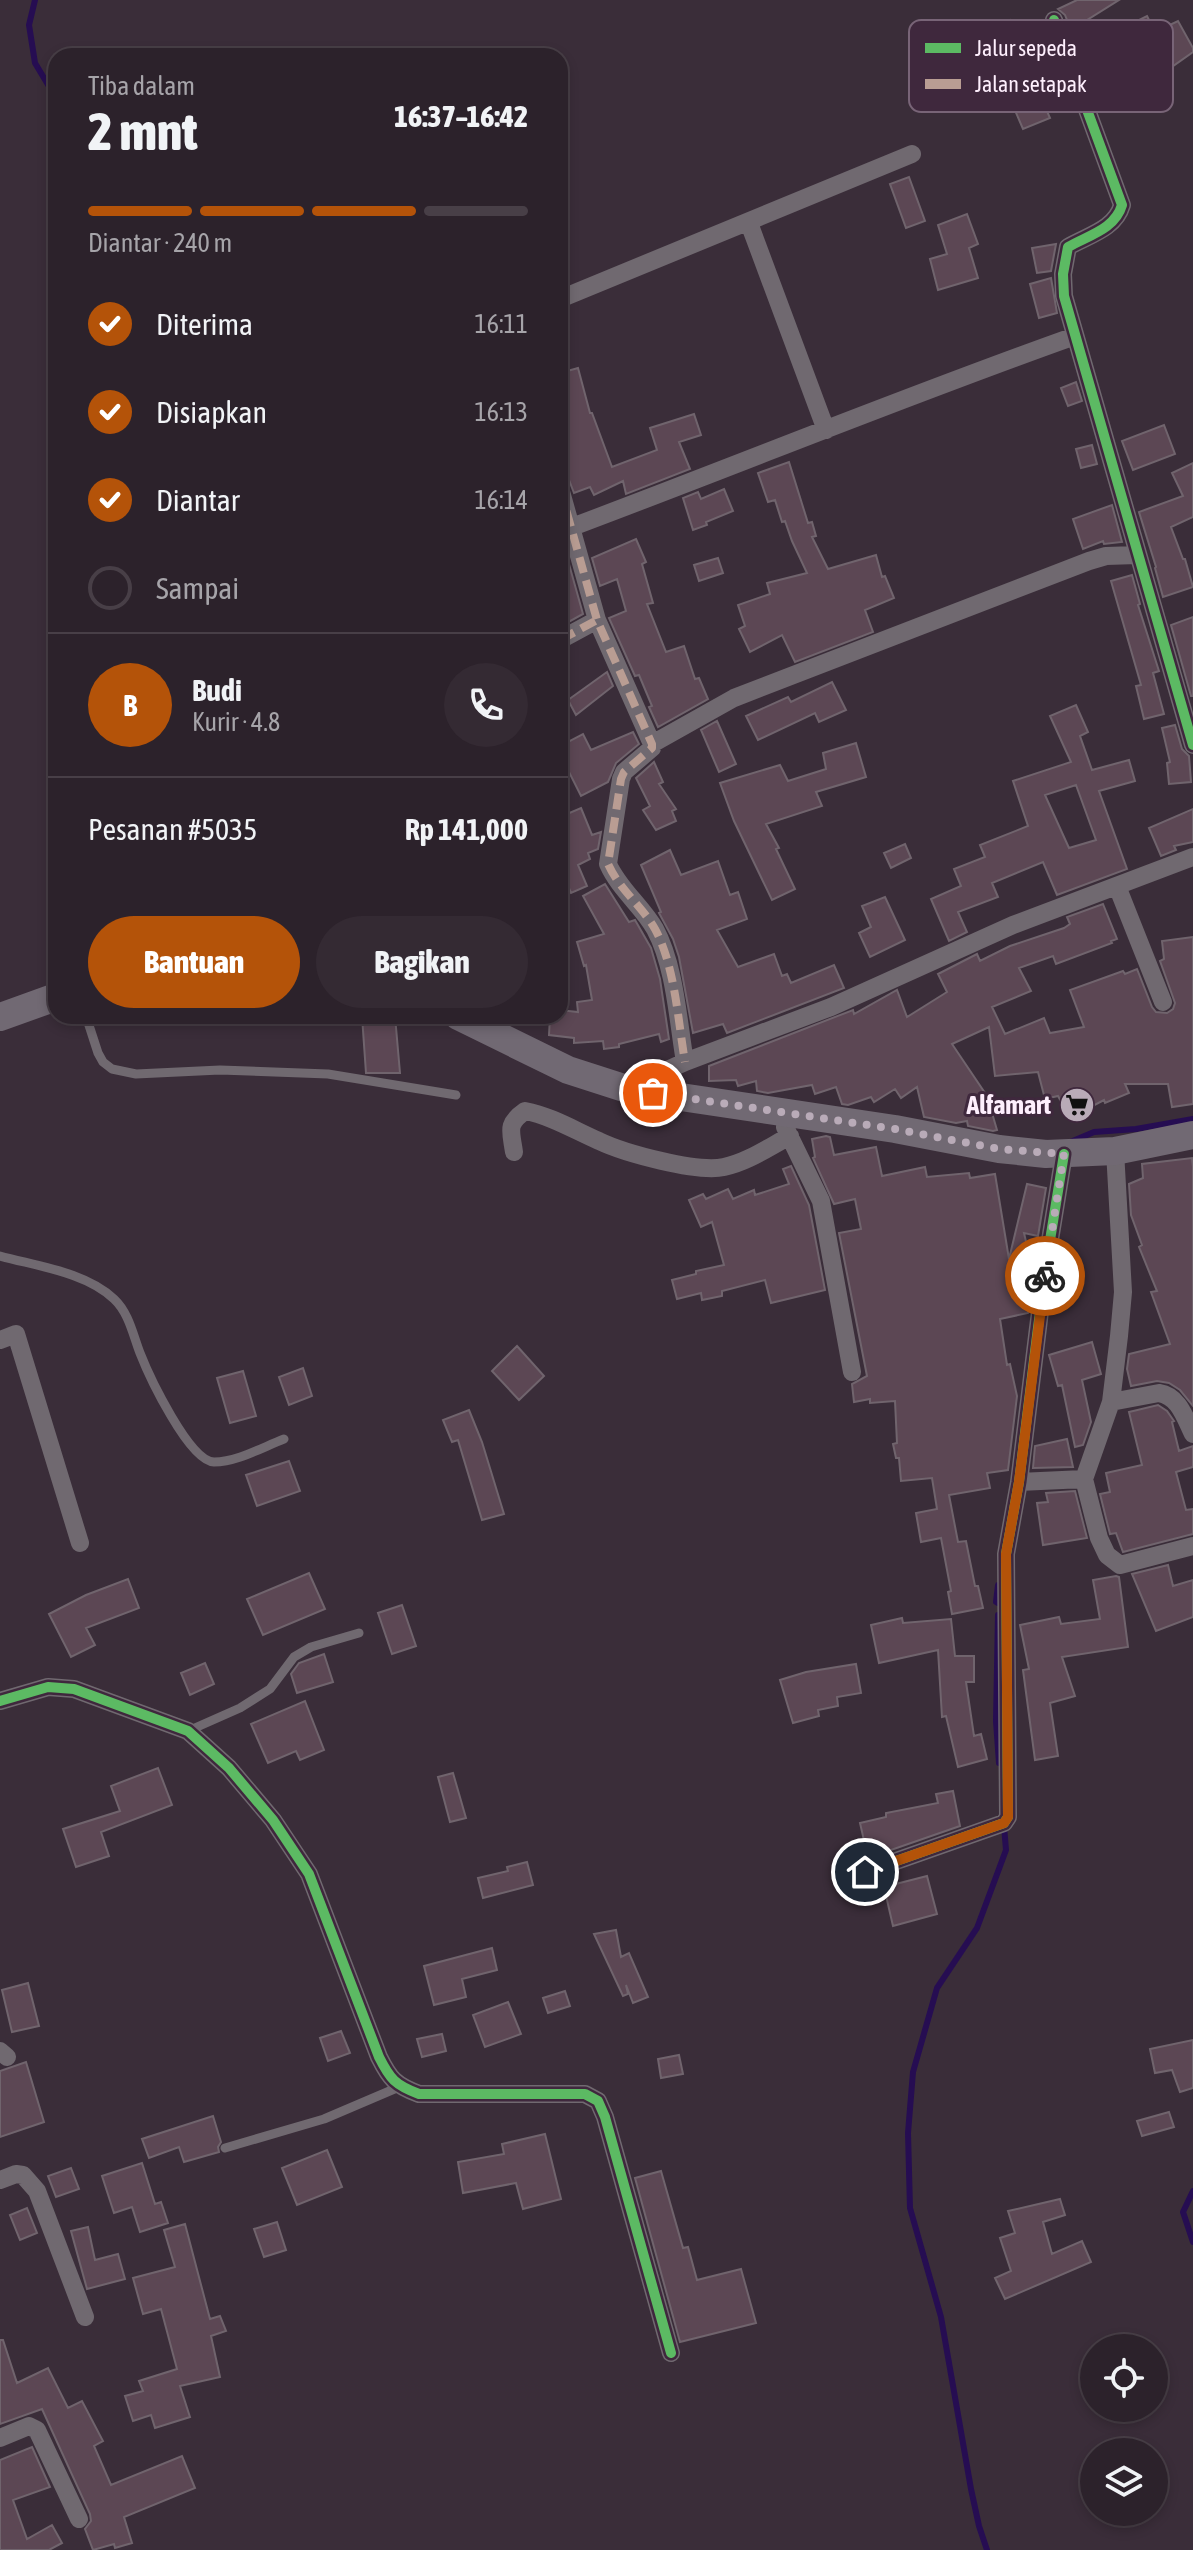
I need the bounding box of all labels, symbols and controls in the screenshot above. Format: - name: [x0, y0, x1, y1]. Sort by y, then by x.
- legend: [909, 20, 1173, 112]
- text: Jalur sepeda: [975, 35, 1077, 61]
- text: Tiba dalam: [88, 71, 195, 101]
- text: Jalan setapak: [975, 71, 1087, 97]
- text: 16:37–16:42: [394, 99, 528, 133]
- text: 2 mnt: [88, 101, 197, 161]
- text: Diantar · 240 m: [88, 228, 232, 258]
- icon: check: [88, 302, 132, 346]
- text: Diterima: [156, 307, 253, 341]
- text: 16:11: [474, 309, 528, 339]
- icon: check: [88, 390, 132, 434]
- text: Disiapkan: [156, 395, 267, 429]
- text: 16:13: [474, 397, 528, 427]
- icon: check: [88, 478, 132, 522]
- text: Diantar: [156, 483, 240, 517]
- text: 16:14: [474, 485, 528, 515]
- text: Sampai: [156, 571, 239, 605]
- button: phone: [444, 663, 528, 747]
- text: Budi: [192, 673, 242, 707]
- text: B: [123, 688, 137, 722]
- text: Kurir · 4.8: [192, 707, 280, 737]
- text: Pesanan #5035: [88, 812, 257, 846]
- text: Rp 141,000: [405, 812, 528, 846]
- button: Bantuan: [88, 916, 300, 1008]
- button: Bagikan: [316, 916, 528, 1008]
- pin: [619, 1059, 687, 1127]
- icon: bag: [631, 1071, 675, 1115]
- supermarket icon: Alfamart: [1058, 1086, 1096, 1124]
- place label: Alfamart: [965, 1090, 1052, 1120]
- courier: [1005, 1236, 1085, 1316]
- icon: bike: [1023, 1254, 1067, 1298]
- pin: [831, 1838, 899, 1906]
- icon: home: [843, 1850, 887, 1894]
- map controls: [1080, 2334, 1168, 2526]
- button: locate: [1080, 2334, 1168, 2422]
- button: layers: [1080, 2438, 1168, 2526]

